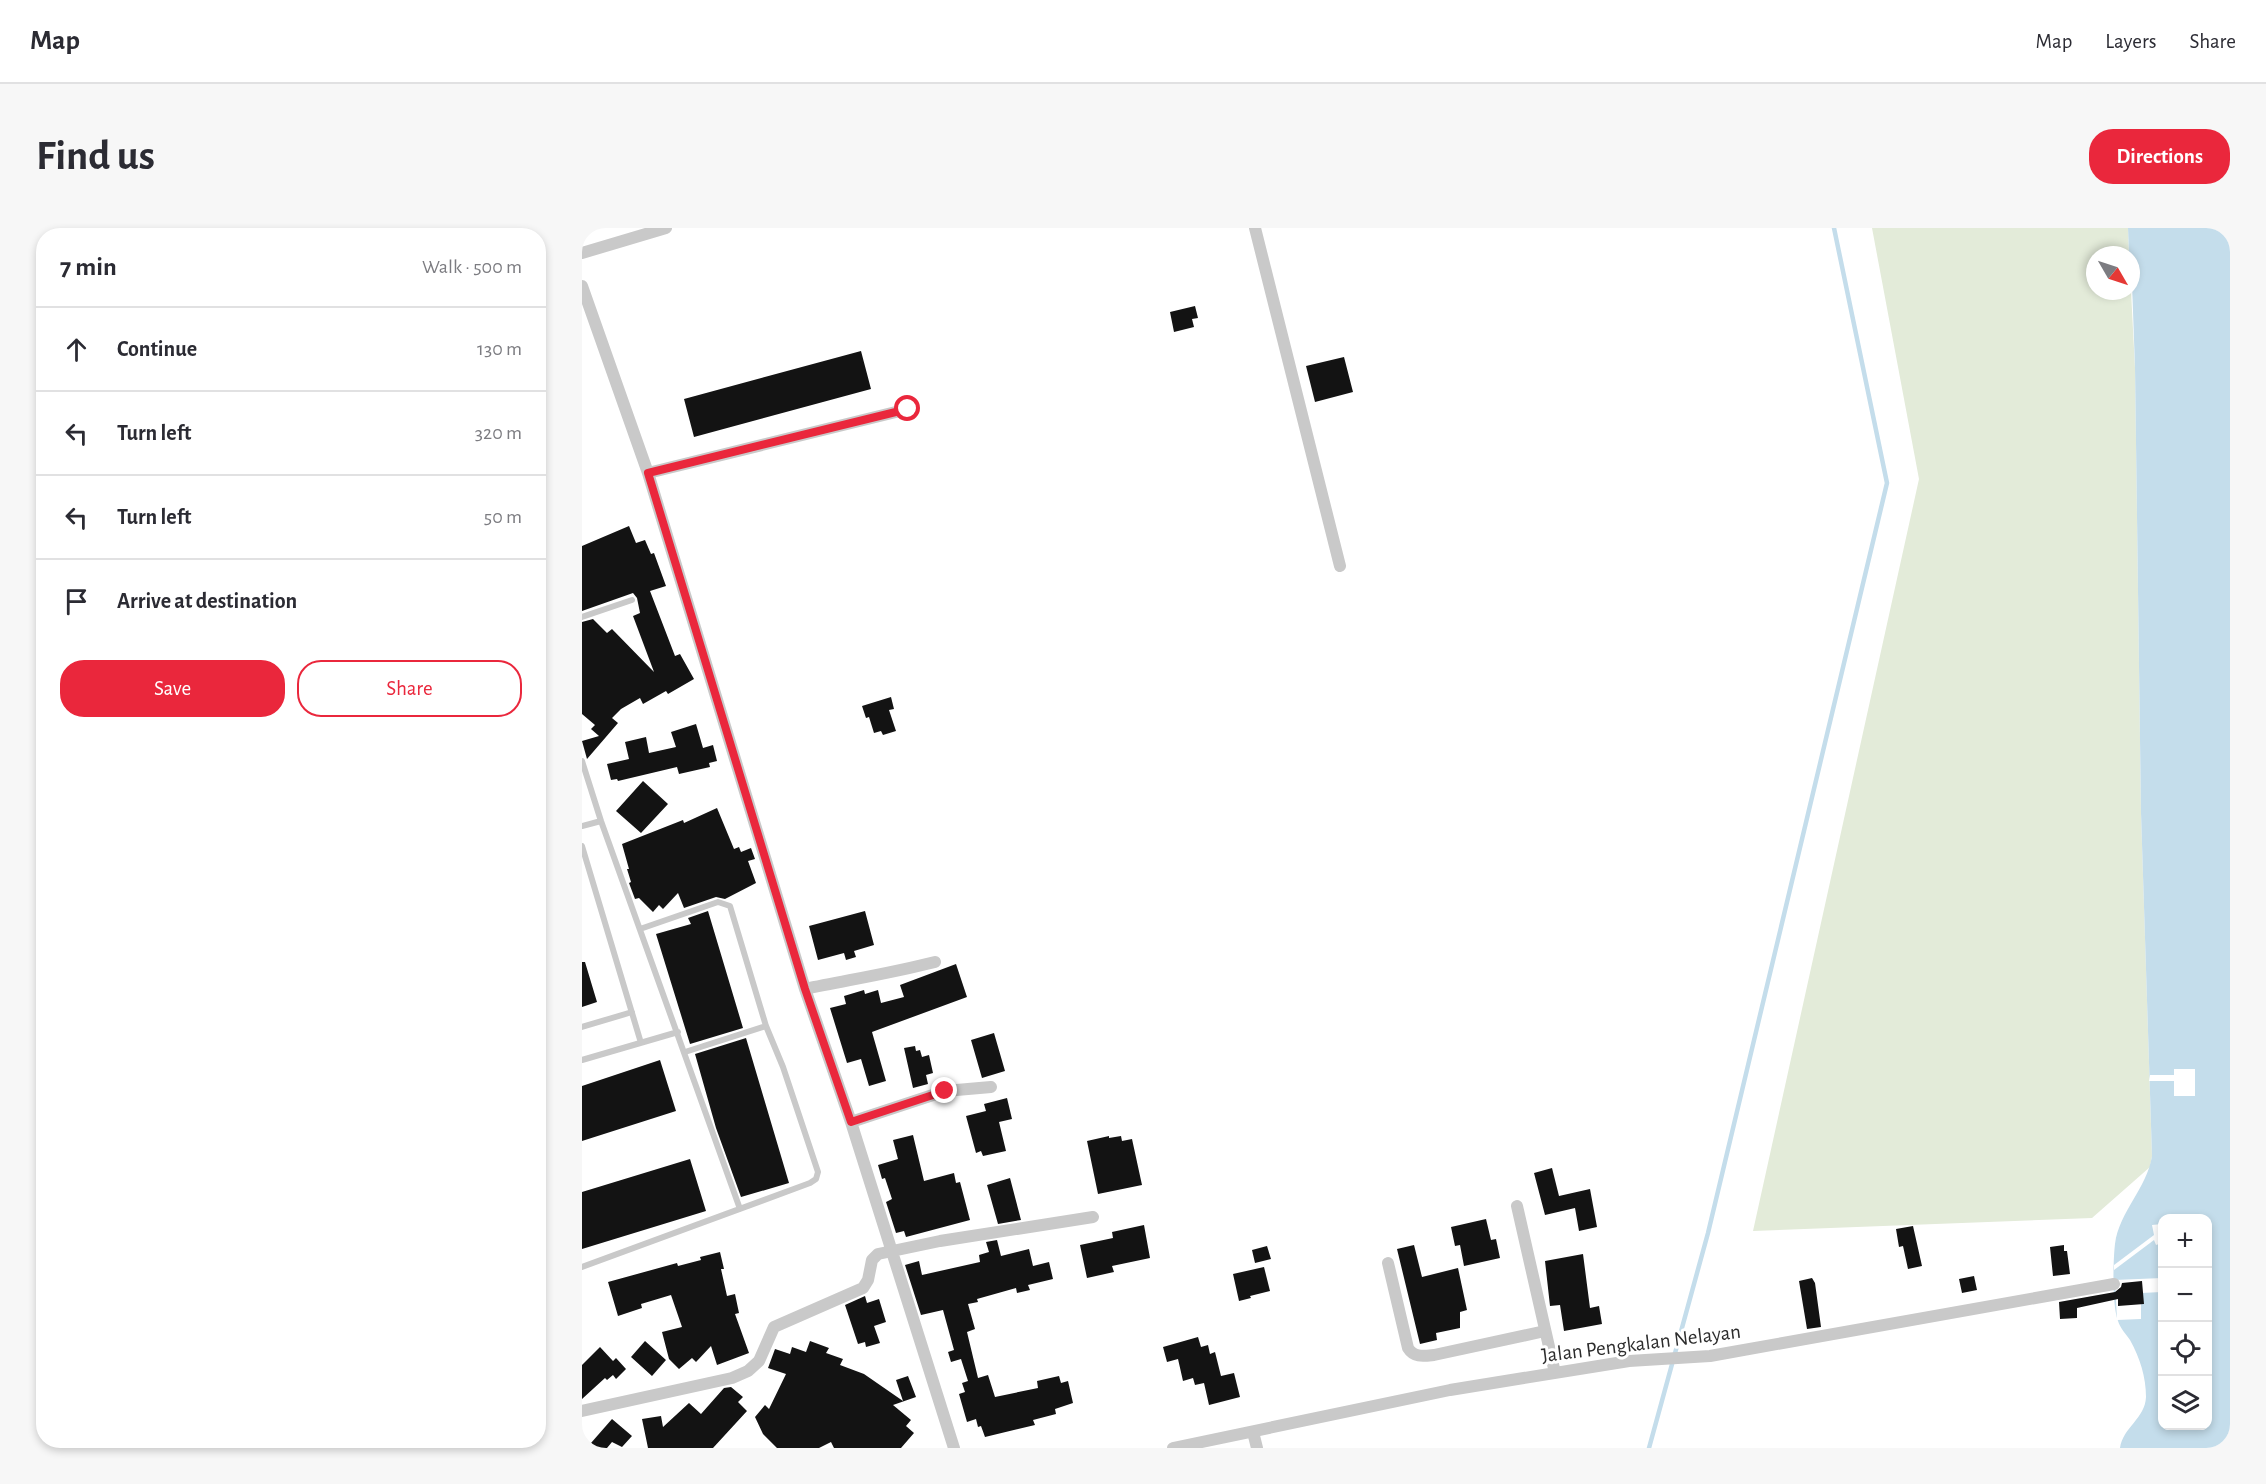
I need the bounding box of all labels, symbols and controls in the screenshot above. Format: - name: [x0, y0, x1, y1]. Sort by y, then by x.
- text: Map: [30, 27, 80, 55]
- text: Map: [2036, 31, 2072, 52]
- text: Layers: [2105, 31, 2156, 52]
- text: Share: [2189, 31, 2236, 52]
- button: Directions: [2089, 129, 2230, 184]
- text: Find us: [36, 135, 155, 177]
- north arrow: [2086, 246, 2140, 300]
- text: 7 min: [60, 254, 117, 280]
- text: Walk · 500 m: [422, 257, 522, 277]
- icon: ahead: [60, 333, 93, 366]
- text: Continue: [117, 338, 197, 360]
- text: 130 m: [477, 339, 522, 359]
- route start: [894, 395, 920, 421]
- icon: left: [60, 417, 93, 450]
- text: Turn left: [117, 422, 191, 444]
- text: 320 m: [475, 423, 522, 443]
- icon: left: [60, 501, 93, 534]
- text: Turn left: [117, 506, 191, 528]
- text: 50 m: [484, 507, 522, 527]
- icon: arrive: [60, 585, 93, 618]
- text: Arrive at destination: [117, 590, 297, 612]
- button: Save: [60, 660, 285, 717]
- button: Share: [297, 660, 522, 717]
- route end: [931, 1077, 957, 1103]
- map controls: [2158, 1214, 2212, 1430]
- button: +: [2158, 1214, 2212, 1268]
- button: −: [2158, 1268, 2212, 1322]
- street label: Jalan Pengkalan Nelayan: [1540, 1321, 1742, 1366]
- button: locate: [2158, 1322, 2212, 1376]
- button: layers: [2158, 1376, 2212, 1430]

